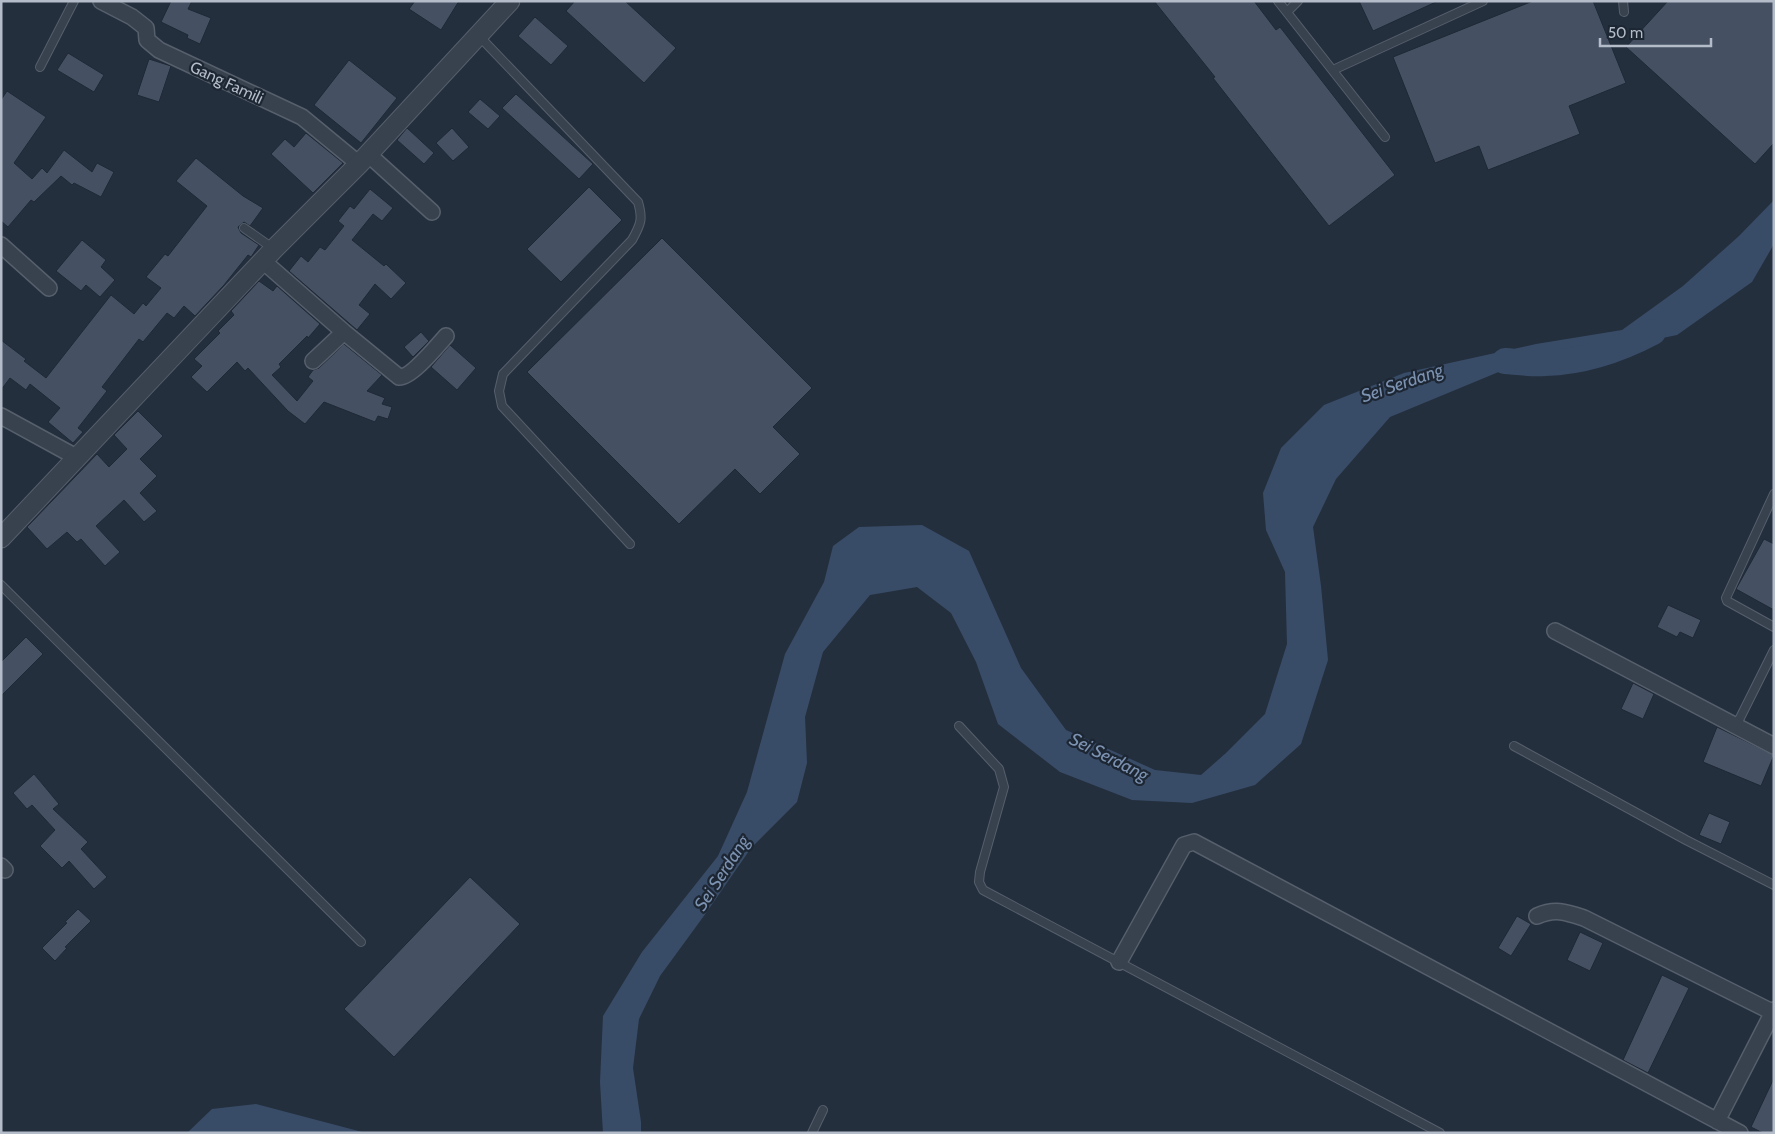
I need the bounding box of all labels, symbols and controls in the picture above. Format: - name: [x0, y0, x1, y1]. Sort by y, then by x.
- scale bar: [1600, 15, 1711, 47]
- text: 50 m: [1608, 24, 1643, 42]
- street label: Gang Famili: [187, 57, 266, 108]
- water label: Sei Serdang: [1358, 358, 1447, 407]
- water label: Sei Serdang: [1066, 728, 1153, 787]
- water label: Sei Serdang: [690, 831, 755, 915]

